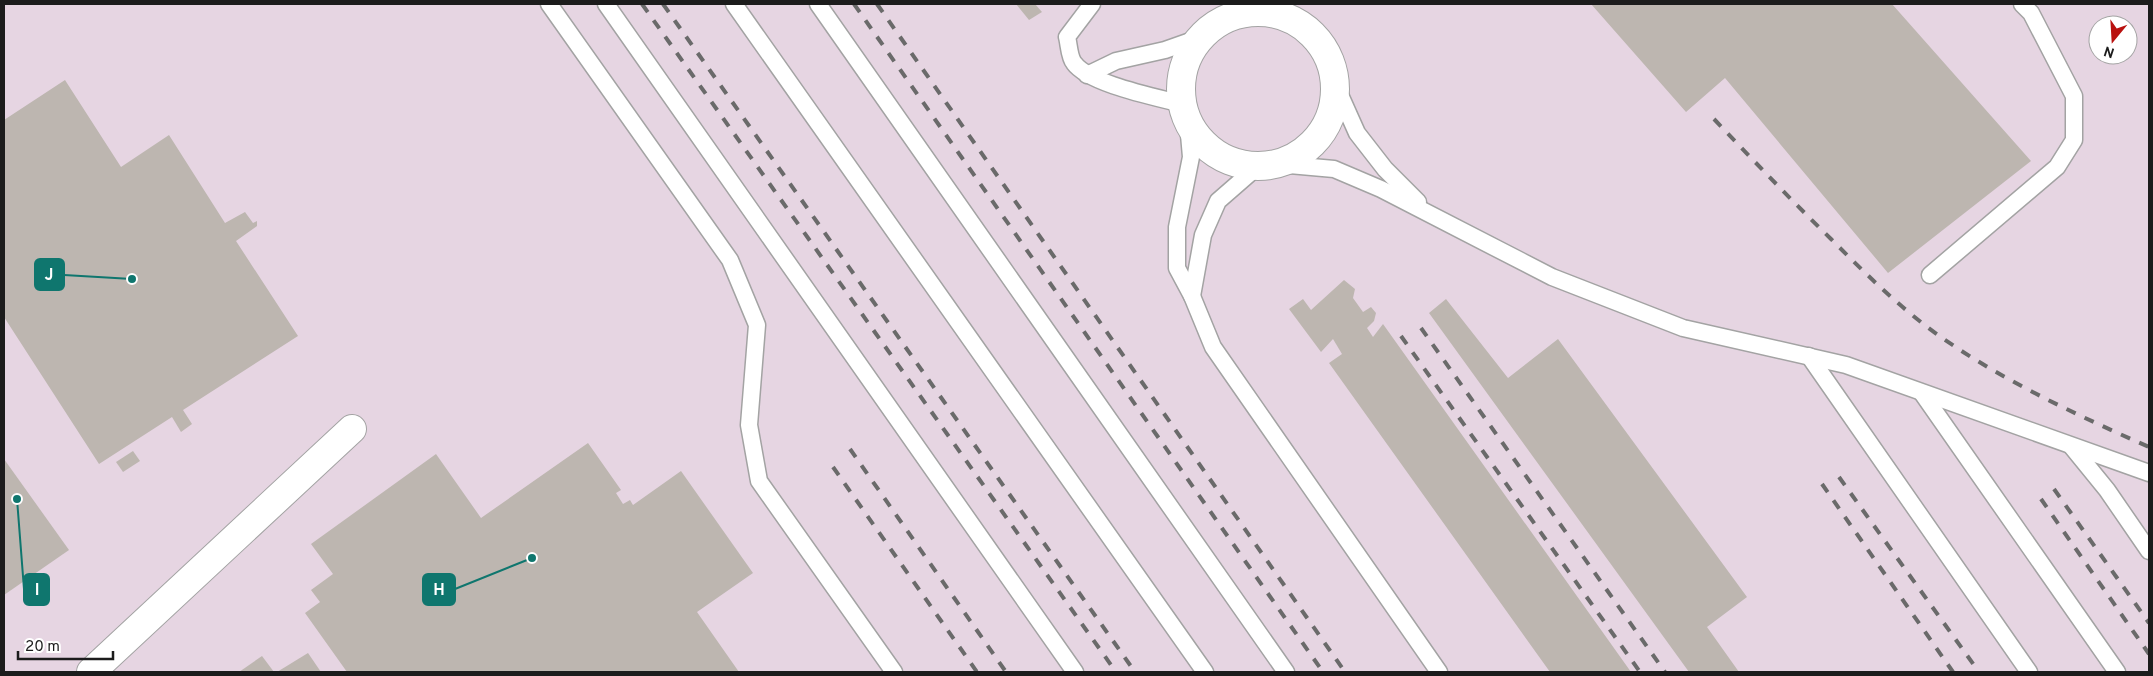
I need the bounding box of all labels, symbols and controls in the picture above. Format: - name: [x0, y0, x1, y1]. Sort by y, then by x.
- north arrow: [2088, 15, 2138, 65]
- text: N: [2102, 41, 2117, 61]
- callout: J: [35, 259, 64, 290]
- text: J: [45, 266, 53, 286]
- callout: I: [24, 574, 49, 605]
- callout: H: [423, 574, 455, 605]
- text: I: [35, 581, 39, 601]
- text: H: [433, 581, 445, 601]
- scale bar: [18, 628, 112, 660]
- text: 20 m: [25, 638, 60, 657]

